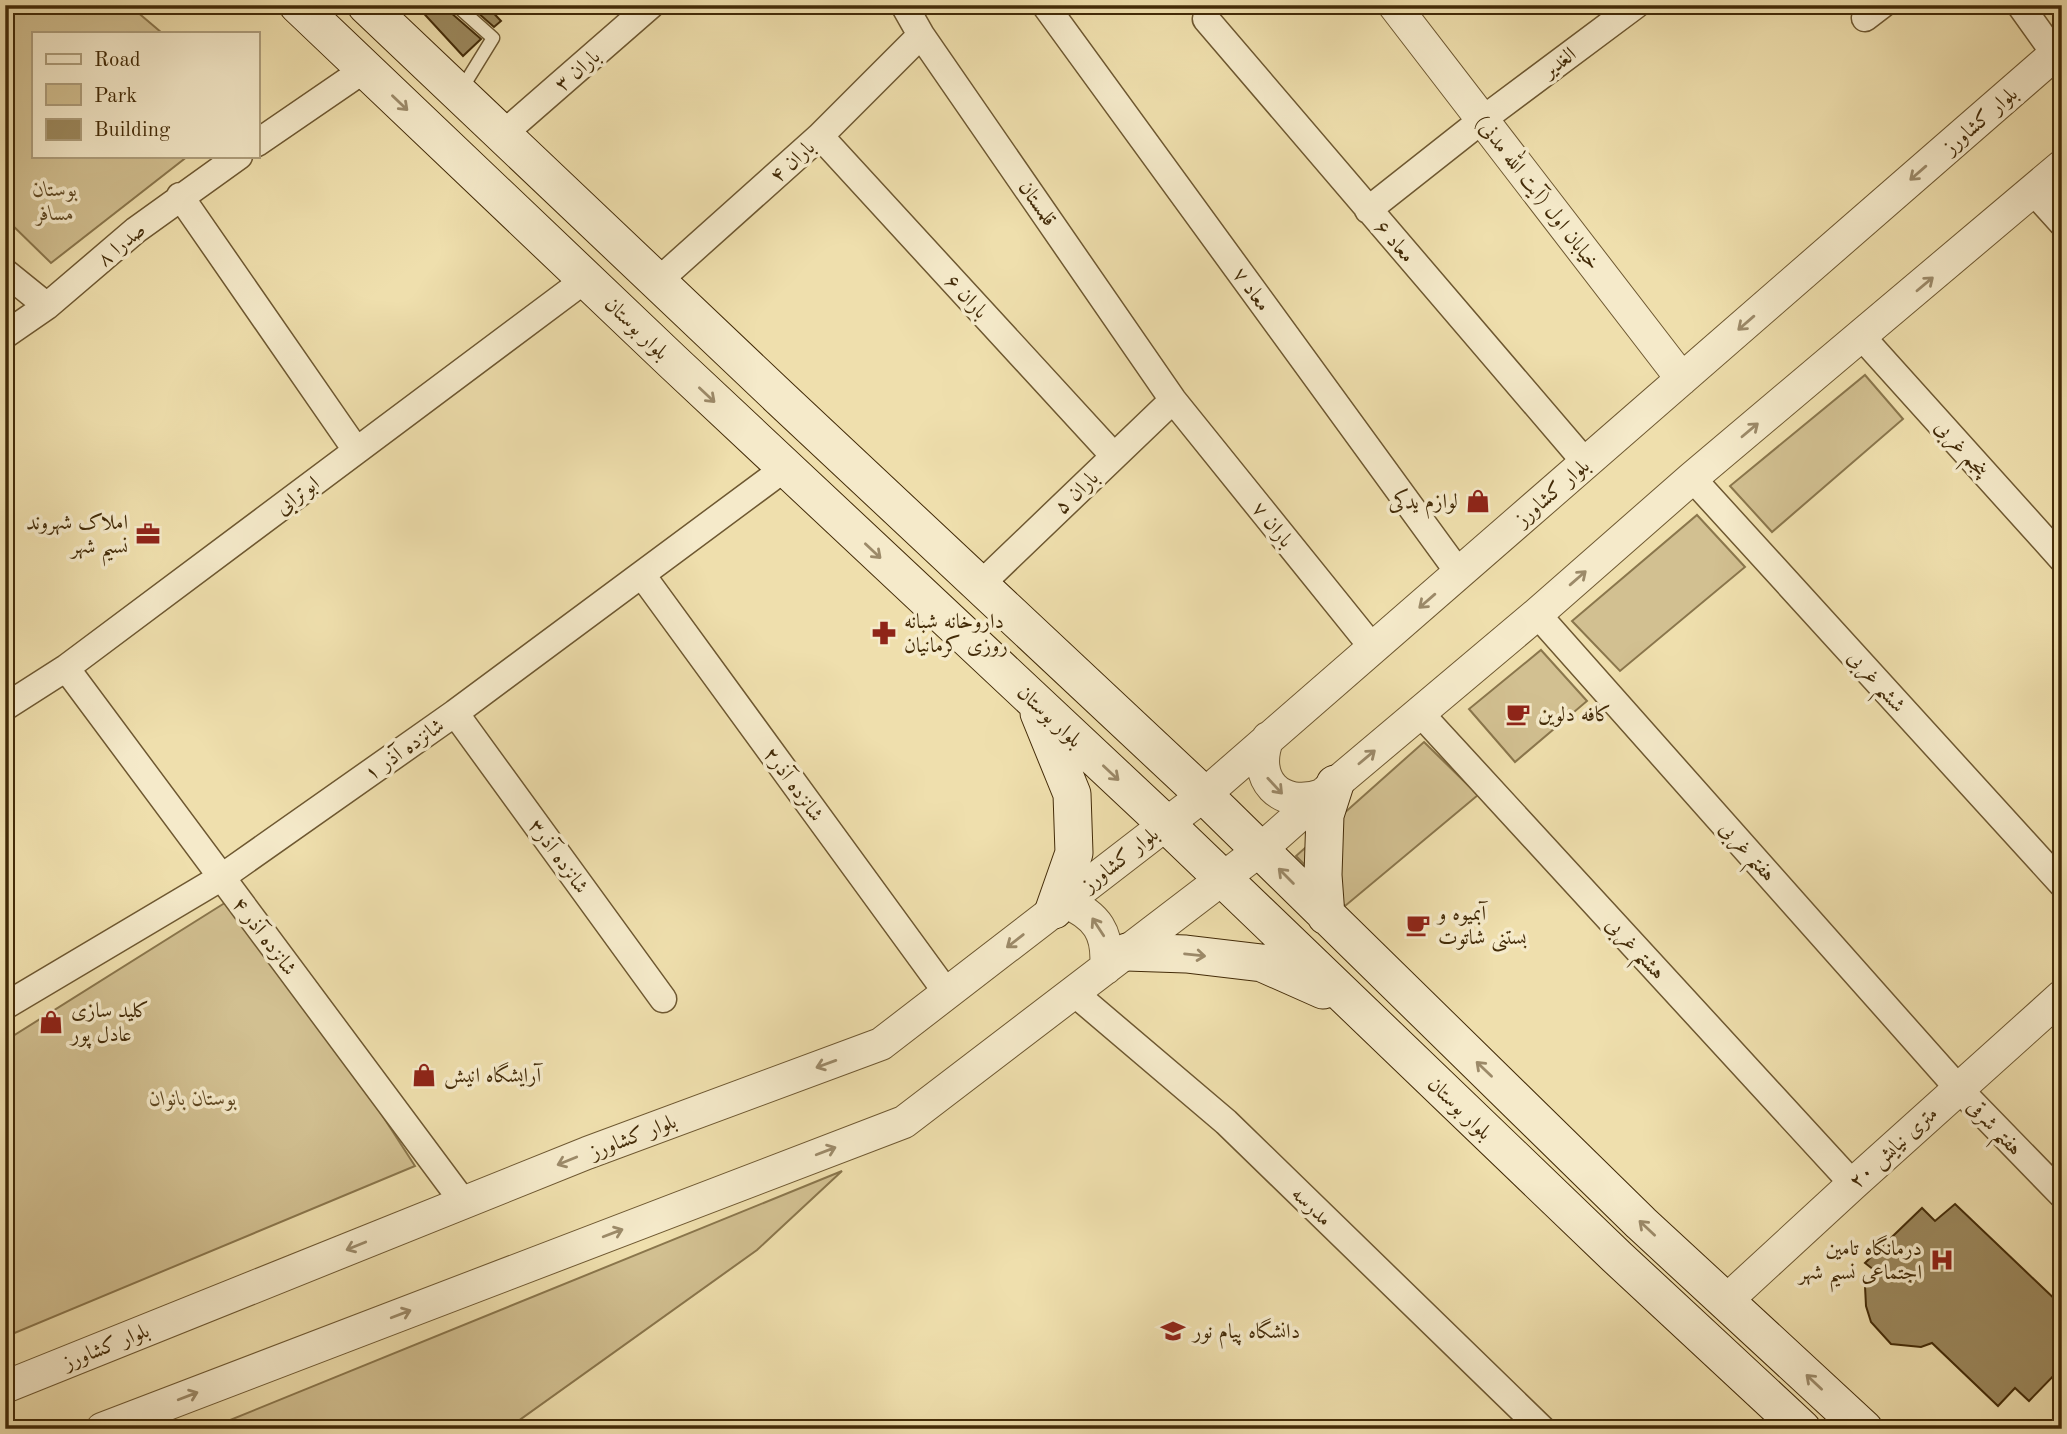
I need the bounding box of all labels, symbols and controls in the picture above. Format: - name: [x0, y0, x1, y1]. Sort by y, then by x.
- legend: [32, 32, 259, 158]
- street label: الغدیر: [1538, 44, 1581, 84]
- street label: باران ۳: [551, 46, 605, 97]
- text: Road: [94, 50, 141, 71]
- street label: بلوار کشاورز: [1938, 83, 2023, 161]
- text: Park: [94, 86, 137, 107]
- one-way arrow: [391, 95, 408, 112]
- street label: خیابان اول (آیت الله مدنی): [1469, 107, 1610, 275]
- text: Building: [94, 120, 171, 141]
- street label: باران ۴: [767, 137, 820, 188]
- one-way arrow: [1909, 165, 1927, 181]
- street label: قلمستان: [1014, 177, 1060, 230]
- park label: بوستان مسافر: [32, 180, 78, 226]
- street label: معاد ۶: [1370, 217, 1418, 267]
- street label: صدرا ۸: [94, 219, 150, 271]
- street label: معاد ۷: [1228, 264, 1273, 316]
- street label: باران ۶: [940, 271, 991, 324]
- one-way arrow: [1915, 276, 1933, 291]
- street label: بلوار بوستان: [599, 294, 672, 365]
- one-way arrow: [1737, 315, 1755, 331]
- one-way arrow: [698, 386, 715, 403]
- street label: پنجم غربی: [1924, 417, 1993, 488]
- one-way arrow: [1741, 422, 1759, 438]
- street label: بلوار کشاورز: [1510, 455, 1595, 533]
- street label: باران ۵: [1051, 467, 1104, 519]
- street label: ابوترابی: [272, 473, 325, 522]
- shop icon: لوازم یدکی: [1464, 487, 1492, 515]
- place label: لوازم یدکی: [1389, 488, 1458, 519]
- street label: باران ۷: [1247, 498, 1296, 552]
- place label: املاک شهروند نسیم شهر: [26, 512, 128, 567]
- office icon: املاک شهروند نسیم شهر: [134, 520, 162, 548]
- one-way arrow: [864, 542, 881, 559]
- one-way arrow: [1569, 570, 1587, 586]
- one-way arrow: [1418, 593, 1436, 609]
- place label: داروخانه شبانه روزی کرمانیان: [904, 612, 1008, 658]
- pharmacy icon: داروخانه شبانه روزی کرمانیان: [870, 619, 898, 647]
- street label: ششم غربی: [1836, 647, 1909, 723]
- street label: بلوار بوستان: [1012, 682, 1085, 753]
- cafe icon: کافه دلوین: [1504, 700, 1532, 728]
- place label: کافه دلوین: [1538, 704, 1611, 727]
- street label: شانزده آذر ۱: [359, 712, 448, 785]
- street label: شانزده آذر۲: [759, 742, 830, 826]
- one-way arrow: [1358, 749, 1376, 765]
- one-way arrow: [1102, 765, 1120, 781]
- one-way arrow: [1266, 777, 1283, 794]
- street label: شانزده آذر۳: [524, 814, 595, 898]
- street label: هفتم غربی: [1708, 818, 1779, 892]
- street label: بلوار کشاورز: [1077, 824, 1164, 898]
- one-way arrow: [1278, 867, 1295, 884]
- street label: شانزده آذر ۴: [228, 892, 303, 980]
- place label: آبمیوه و بستنی شاتوت: [1436, 900, 1527, 952]
- cafe icon: آبمیوه و بستنی شاتوت: [1404, 911, 1432, 939]
- street label: هشتم غربی: [1595, 914, 1669, 990]
- one-way arrow: [1090, 918, 1105, 937]
- one-way arrow: [1006, 933, 1024, 948]
- one-way arrow: [1183, 949, 1206, 962]
- place label: کلید سازی عادل پور: [69, 1000, 149, 1049]
- shop icon: کلید سازی عادل پور: [37, 1008, 65, 1036]
- one-way arrow: [815, 1059, 837, 1071]
- shop icon: آرایشگاه انیش: [410, 1061, 438, 1089]
- one-way arrow: [1475, 1061, 1492, 1078]
- place label: آرایشگاه انیش: [444, 1062, 543, 1089]
- street label: بلوار بوستان: [1422, 1074, 1495, 1145]
- park label: بوستان بانوان: [149, 1089, 237, 1111]
- street label: هفتم شرقی: [1956, 1095, 2026, 1166]
- street label: ۲۰ متری نیایش: [1846, 1103, 1944, 1195]
- street label: بلوار کشاورز: [586, 1111, 680, 1165]
- one-way arrow: [814, 1144, 836, 1157]
- one-way arrow: [557, 1156, 578, 1169]
- street label: مدرسه: [1287, 1183, 1335, 1231]
- one-way arrow: [1638, 1220, 1656, 1236]
- one-way arrow: [602, 1225, 624, 1238]
- place label: درمانگاه تامین اجتماعی نسیم شهر: [1797, 1235, 1922, 1293]
- one-way arrow: [345, 1240, 367, 1253]
- hospital icon: درمانگاه تامین اجتماعی نسیم شهر: [1928, 1246, 1956, 1274]
- one-way arrow: [389, 1307, 411, 1320]
- school or university icon: دانشگاه پیام نور: [1159, 1317, 1187, 1345]
- place label: دانشگاه پیام نور: [1191, 1318, 1300, 1349]
- street label: بلوار کشاورز: [59, 1321, 153, 1376]
- one-way arrow: [1806, 1374, 1823, 1391]
- one-way arrow: [177, 1388, 199, 1401]

